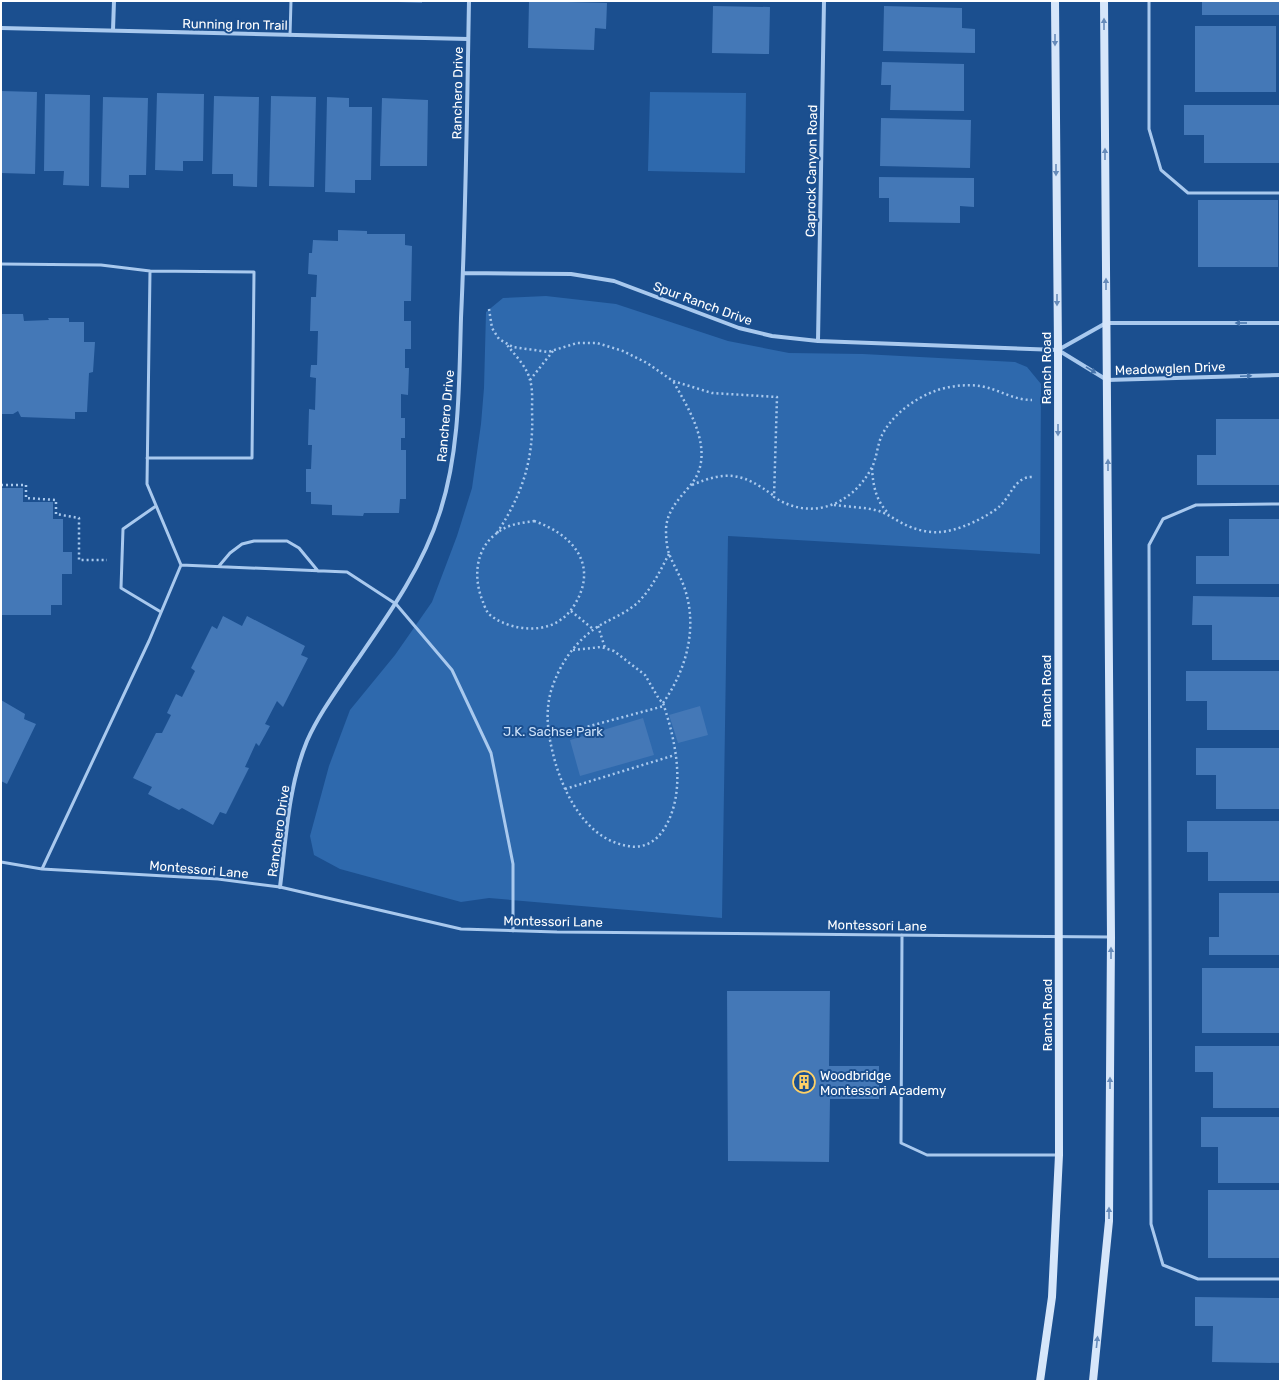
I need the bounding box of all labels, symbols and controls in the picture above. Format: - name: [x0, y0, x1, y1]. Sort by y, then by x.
- street label: Running Iron Trail: [182, 16, 288, 34]
- one-way arrow: [1101, 17, 1107, 30]
- one-way arrow: [1052, 34, 1058, 47]
- street label: Ranchero Drive: [449, 47, 466, 139]
- street label: Caprock Canyon Road: [803, 105, 820, 237]
- one-way arrow: [1102, 147, 1108, 160]
- one-way arrow: [1053, 164, 1059, 177]
- one-way arrow: [1103, 277, 1109, 290]
- street label: Spur Ranch Drive: [651, 279, 755, 328]
- one-way arrow: [1054, 294, 1060, 307]
- one-way arrow: [1234, 320, 1247, 326]
- street label: Ranch Road: [1039, 332, 1054, 404]
- street label: Meadowglen Drive: [1114, 359, 1226, 379]
- one-way arrow: [1085, 367, 1097, 374]
- street label: Ranchero Drive: [434, 369, 457, 463]
- one-way arrow: [1240, 373, 1253, 379]
- one-way arrow: [1055, 424, 1061, 437]
- one-way arrow: [1105, 458, 1111, 471]
- street label: Ranch Road: [1039, 655, 1054, 727]
- park label: J.K. Sachse Park: [503, 724, 603, 739]
- street label: Ranchero Drive: [265, 784, 292, 878]
- street label: Montessori Lane: [149, 858, 249, 881]
- street label: Montessori Lane: [503, 913, 603, 930]
- street label: Montessori Lane: [827, 917, 927, 934]
- one-way arrow: [1108, 946, 1114, 959]
- street label: Ranch Road: [1040, 979, 1055, 1051]
- place label: Woodbridge Montessori Academy: [820, 1068, 946, 1098]
- building icon: Woodbridge Montessori Academy: [791, 1069, 817, 1095]
- one-way arrow: [1107, 1076, 1113, 1089]
- one-way arrow: [1106, 1206, 1112, 1219]
- one-way arrow: [1094, 1336, 1101, 1348]

